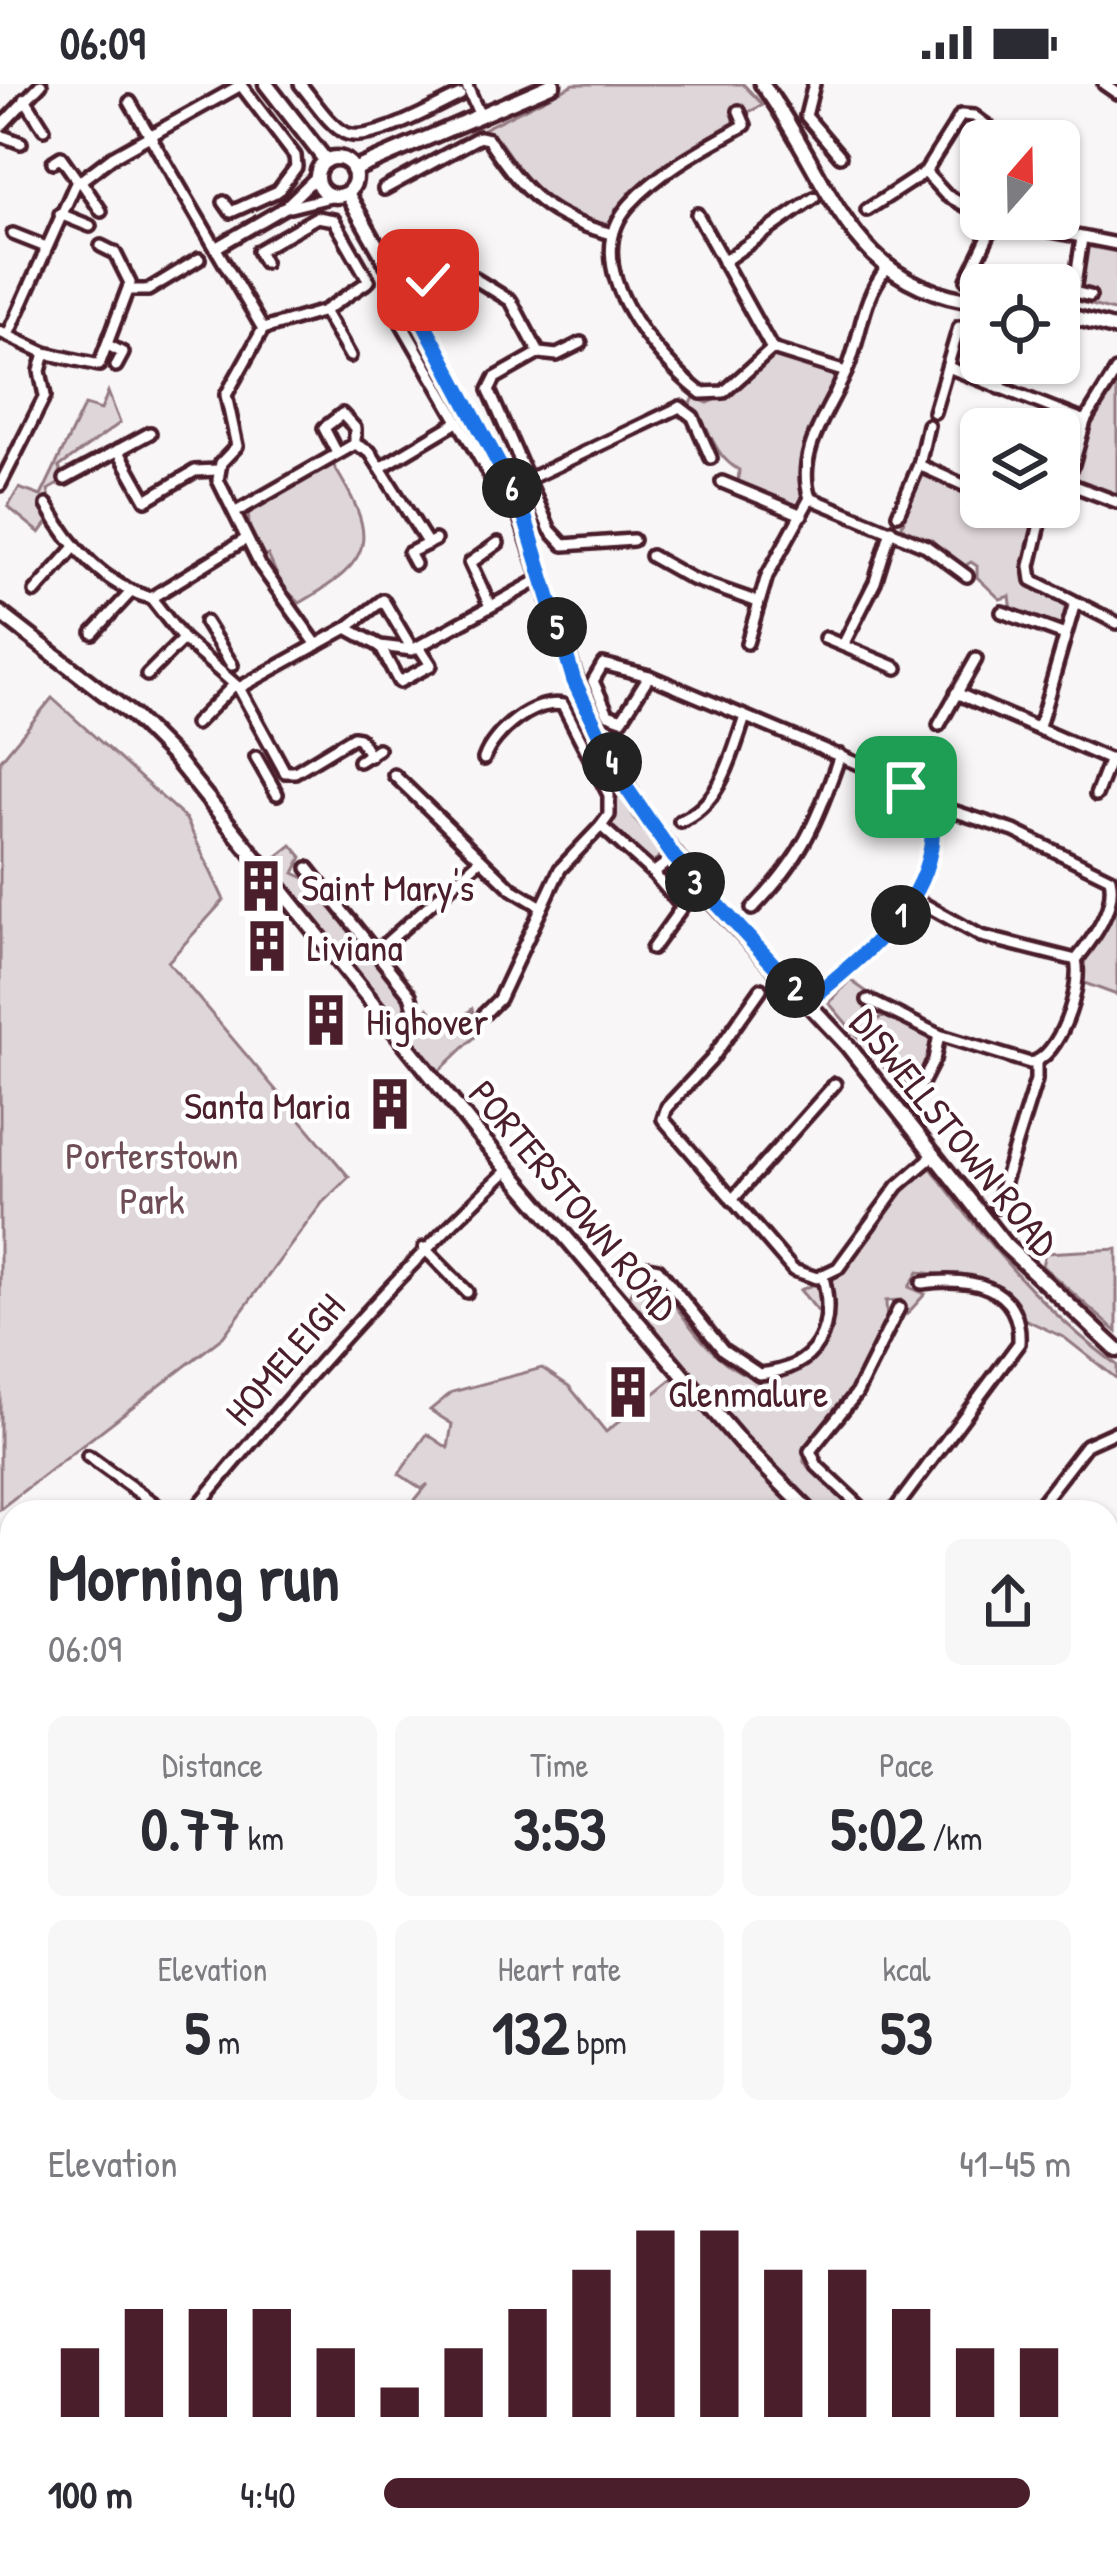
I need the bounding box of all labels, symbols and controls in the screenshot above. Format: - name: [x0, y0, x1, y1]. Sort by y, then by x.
- text: 06:09: [60, 12, 145, 73]
- north arrow: [960, 120, 1080, 240]
- map controls: [960, 120, 1080, 528]
- pin: [377, 229, 479, 331]
- icon: check: [395, 247, 461, 313]
- button: locate: [960, 264, 1080, 384]
- button: layers: [960, 408, 1080, 528]
- pin: 6: [482, 458, 542, 518]
- text: 6: [505, 466, 519, 510]
- pin: 5: [527, 597, 587, 657]
- text: 5: [550, 605, 564, 649]
- pin: 4: [582, 732, 642, 792]
- pin: [855, 736, 957, 838]
- text: 4: [606, 740, 618, 784]
- icon: arrive: [873, 754, 939, 820]
- pin: 3: [665, 852, 725, 912]
- building icon: Saint Mary's: [232, 857, 290, 915]
- place label: Saint Mary's: [301, 860, 474, 913]
- text: 3: [688, 860, 702, 904]
- pin: 1: [871, 885, 931, 945]
- text: 1: [895, 893, 907, 937]
- building icon: Liviana: [238, 917, 296, 975]
- place label: Liviana: [307, 920, 403, 973]
- pin: 2: [765, 958, 825, 1018]
- text: 2: [787, 966, 803, 1010]
- building icon: Highover: [297, 991, 355, 1049]
- place label: Highover: [366, 994, 489, 1047]
- street label: DISWELLSTOWN ROAD: [839, 997, 1072, 1267]
- street label: PORTERSTOWN ROAD: [457, 1068, 691, 1332]
- building icon: Santa Maria: [361, 1075, 419, 1133]
- place label: Santa Maria: [184, 1078, 350, 1131]
- park label: Porterstown Park: [65, 1128, 239, 1226]
- street label: HOMELEIGH: [212, 1282, 356, 1436]
- building icon: Glenmalure: [599, 1363, 657, 1421]
- place label: Glenmalure: [668, 1366, 829, 1419]
- text: Morning run: [48, 1531, 340, 1621]
- button: share: [945, 1539, 1071, 1665]
- text: 06:09: [48, 1621, 122, 1674]
- text: Distance: [162, 1743, 263, 1787]
- text: Time: [530, 1743, 589, 1787]
- text: Pace: [879, 1743, 934, 1787]
- text: 0.77: [141, 1787, 240, 1869]
- text: 3:53: [513, 1787, 606, 1869]
- text: 5:02: [831, 1787, 925, 1869]
- text: km: [240, 1816, 284, 1860]
- text: /km: [925, 1816, 982, 1860]
- text: Elevation: [158, 1947, 267, 1991]
- text: Heart rate: [498, 1947, 621, 1991]
- text: kcal: [882, 1947, 931, 1991]
- text: 5: [185, 1991, 210, 2073]
- text: 132: [492, 1991, 569, 2073]
- text: 53: [880, 1991, 933, 2073]
- text: m: [210, 2020, 240, 2064]
- text: bpm: [569, 2020, 627, 2064]
- text: Elevation: [48, 2136, 178, 2189]
- text: 41–45 m: [959, 2136, 1071, 2189]
- text: 100 m: [48, 2467, 133, 2520]
- text: 4:40: [240, 2467, 296, 2520]

